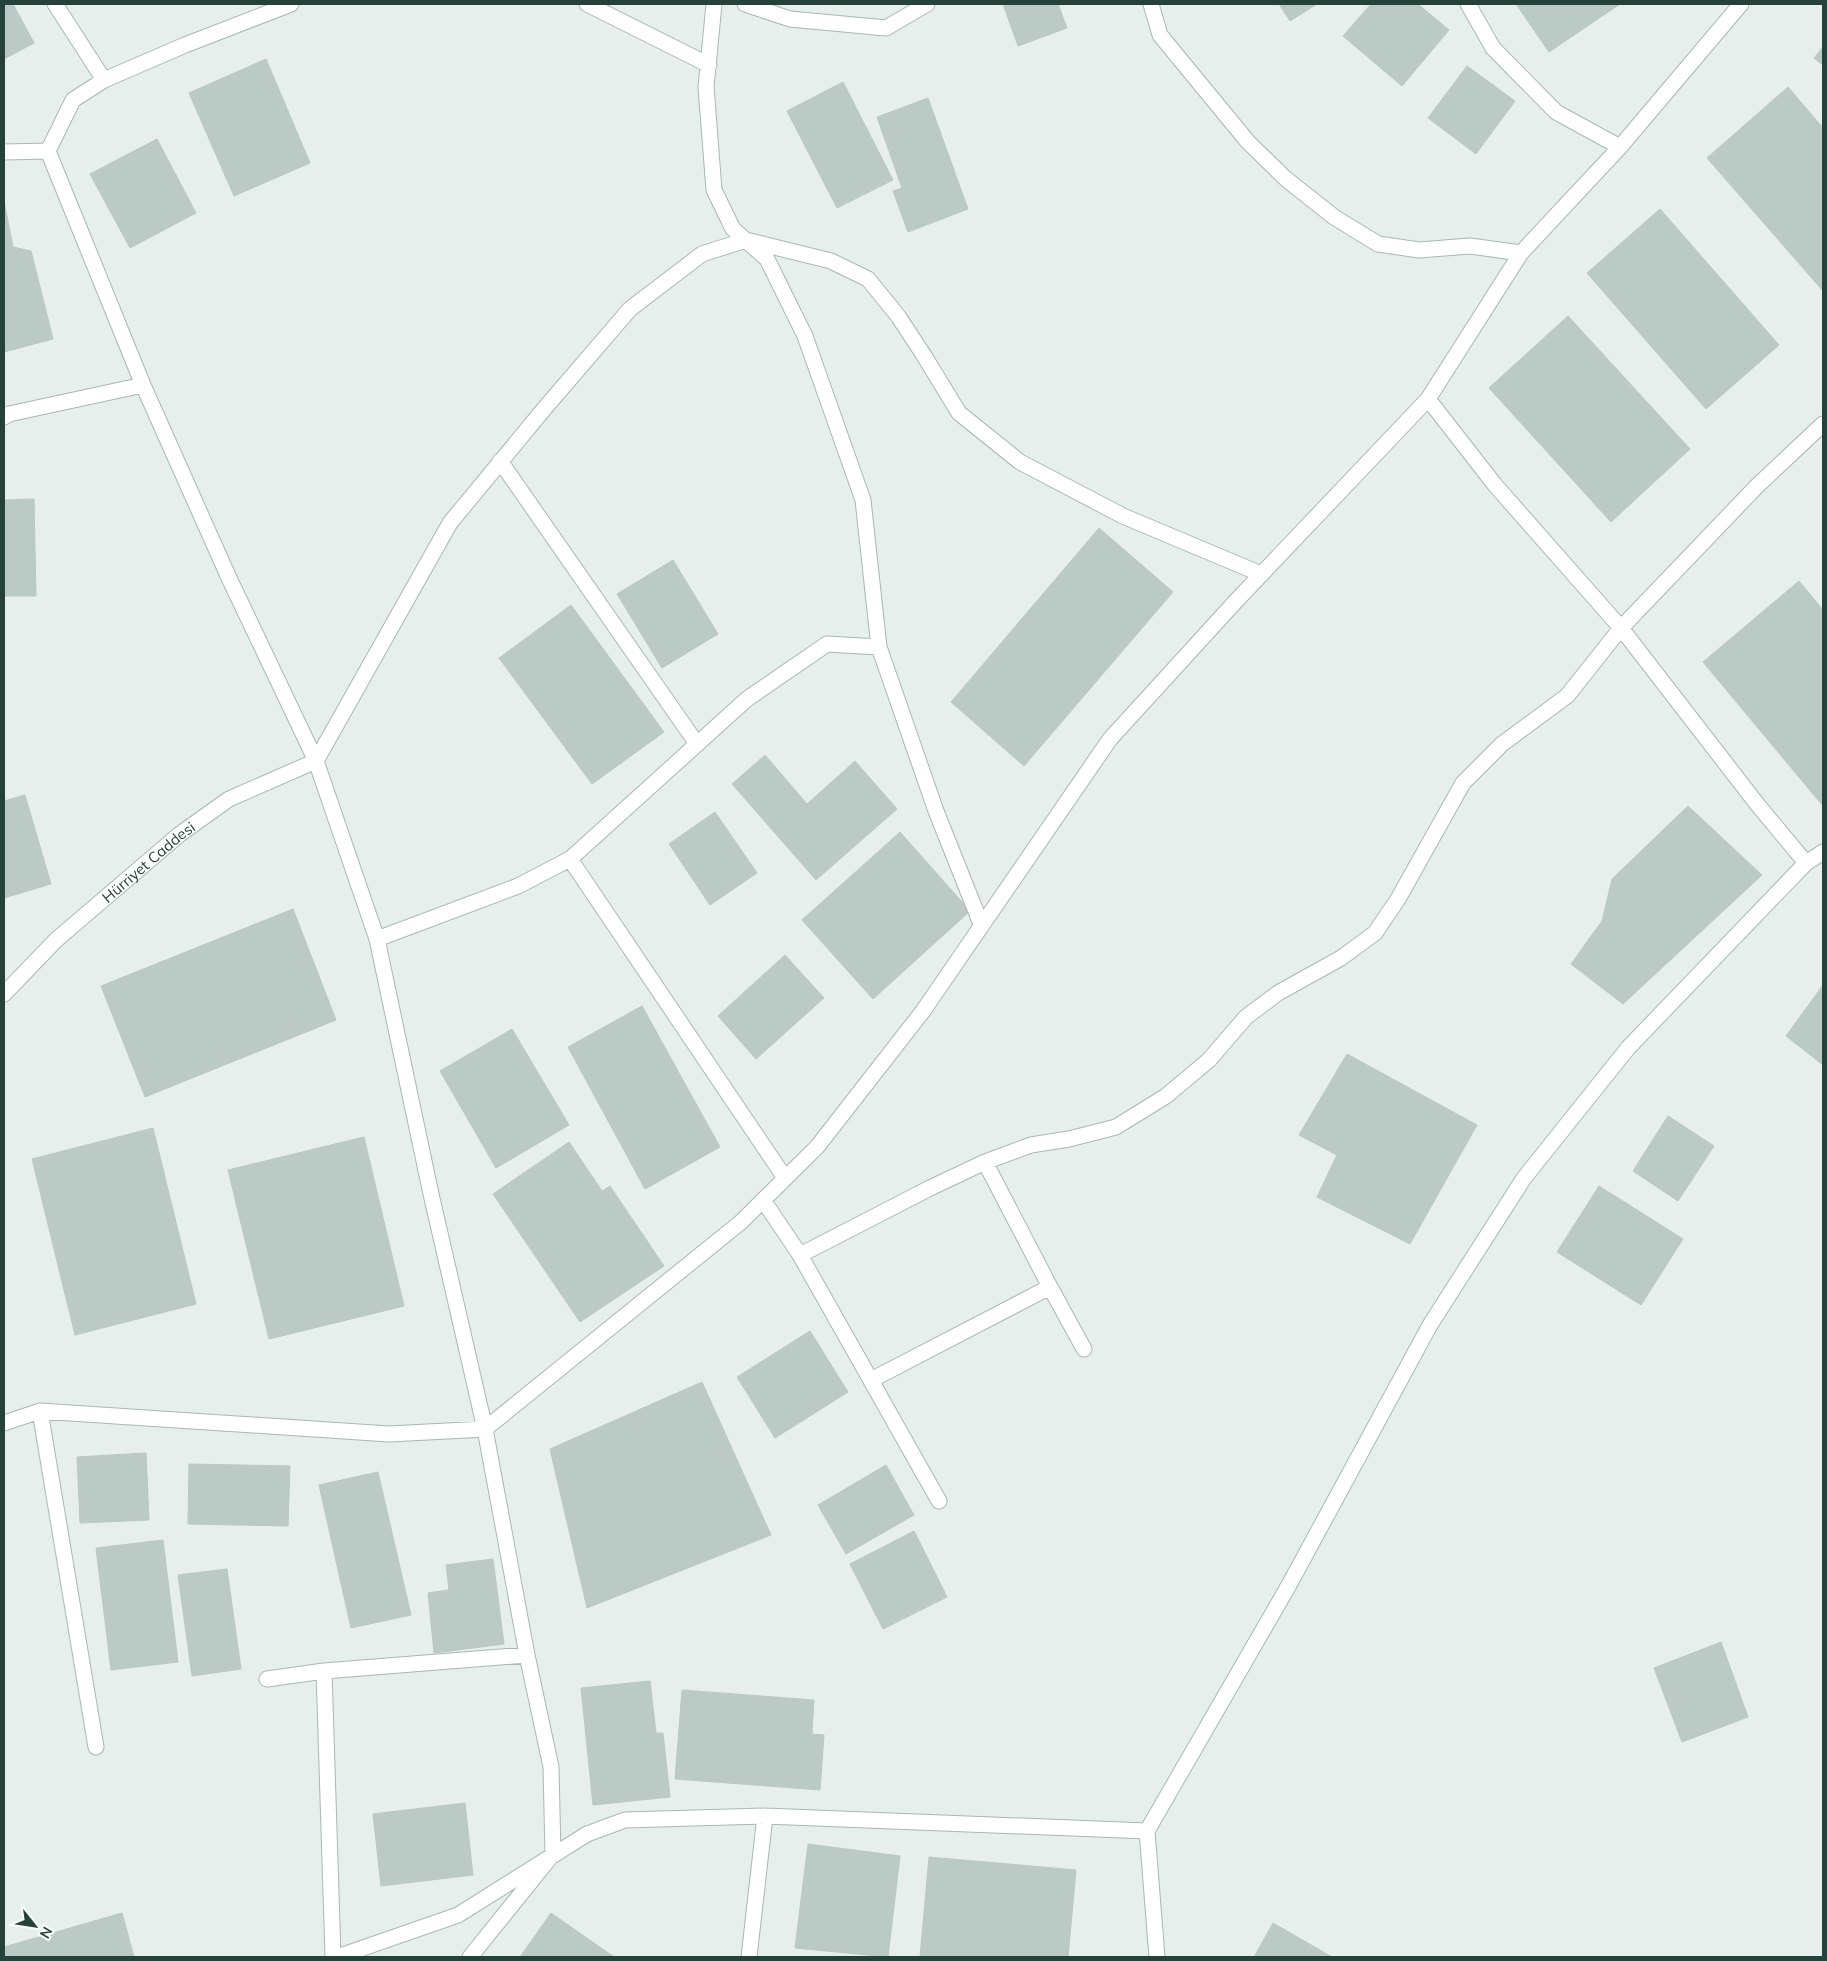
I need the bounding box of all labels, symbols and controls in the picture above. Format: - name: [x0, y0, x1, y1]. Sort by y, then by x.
- street label: Hürriyet Caddesi: [98, 817, 199, 906]
- north arrow: [10, 1901, 60, 1951]
- text: N: [36, 1923, 57, 1942]

